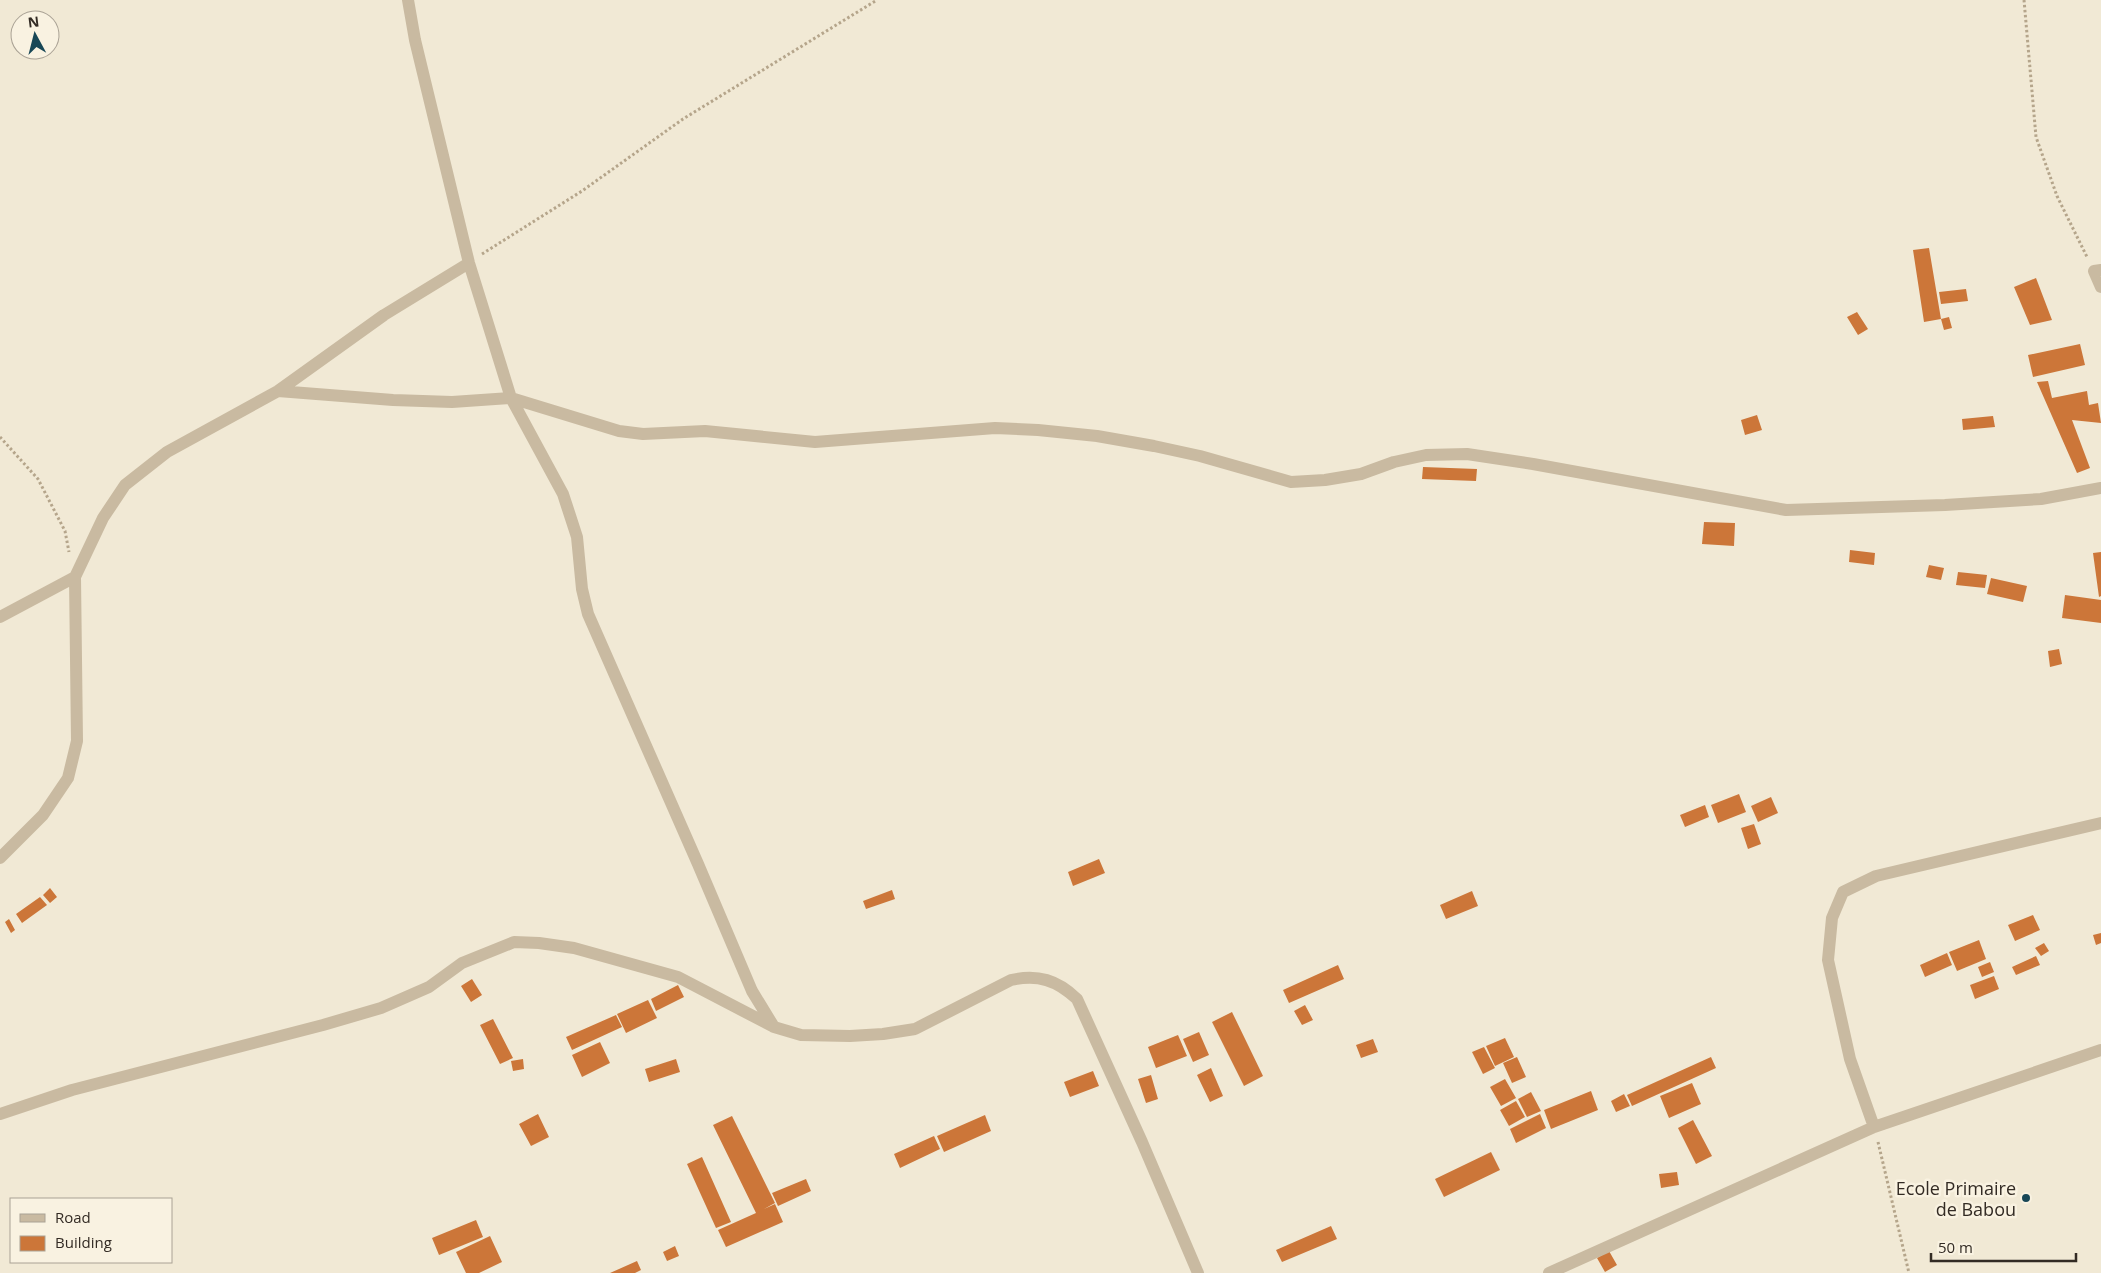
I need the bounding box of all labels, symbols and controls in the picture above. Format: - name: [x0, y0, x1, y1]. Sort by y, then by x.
- north arrow: [10, 10, 60, 60]
- text: N: [27, 11, 40, 32]
- place label: Ecole Primaire de Babou: [1896, 1176, 2016, 1221]
- marker: Ecole Primaire de Babou: [2020, 1192, 2032, 1204]
- legend: [10, 1198, 172, 1263]
- text: Road: [55, 1207, 91, 1227]
- scale bar: [1931, 1230, 2076, 1262]
- text: Building: [55, 1232, 112, 1252]
- text: 50 m: [1938, 1237, 1973, 1257]

